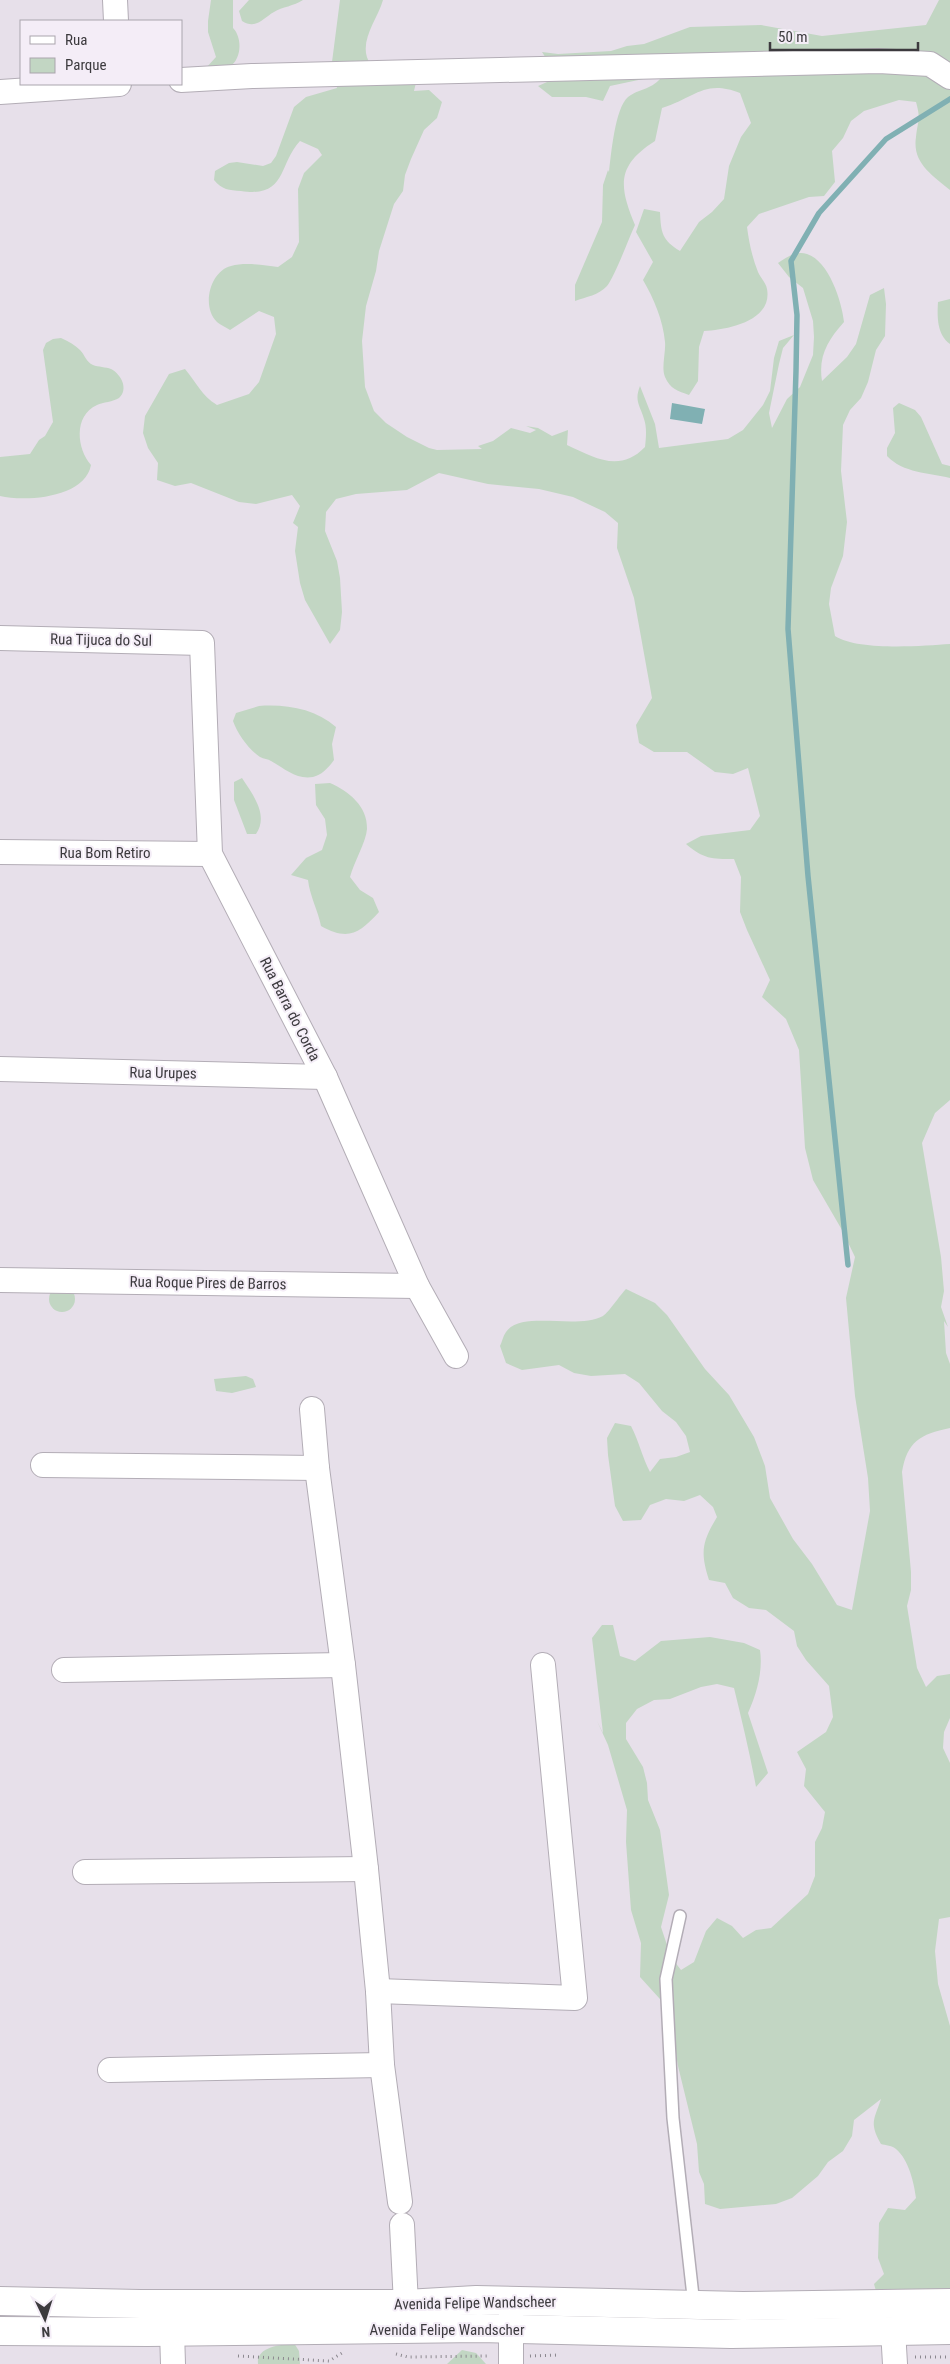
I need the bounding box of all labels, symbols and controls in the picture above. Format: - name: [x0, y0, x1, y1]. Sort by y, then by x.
- legend: [20, 20, 182, 85]
- scale bar: [770, 20, 918, 52]
- text: 50 m: [778, 28, 808, 46]
- text: Rua: [65, 31, 87, 49]
- text: Parque: [65, 56, 107, 74]
- street label: Rua Tijuca do Sul: [50, 630, 152, 650]
- street label: Rua Bom Retiro: [59, 844, 151, 862]
- street label: Rua Barra do Corda: [256, 954, 324, 1064]
- street label: Rua Urupes: [129, 1063, 197, 1083]
- street label: Rua Roque Pires de Barros: [129, 1273, 287, 1293]
- street label: Avenida Felipe Wandscheer: [394, 2293, 557, 2313]
- north arrow: [20, 2294, 70, 2344]
- street label: Avenida Felipe Wandscher: [370, 2321, 525, 2339]
- text: N: [41, 2324, 51, 2340]

